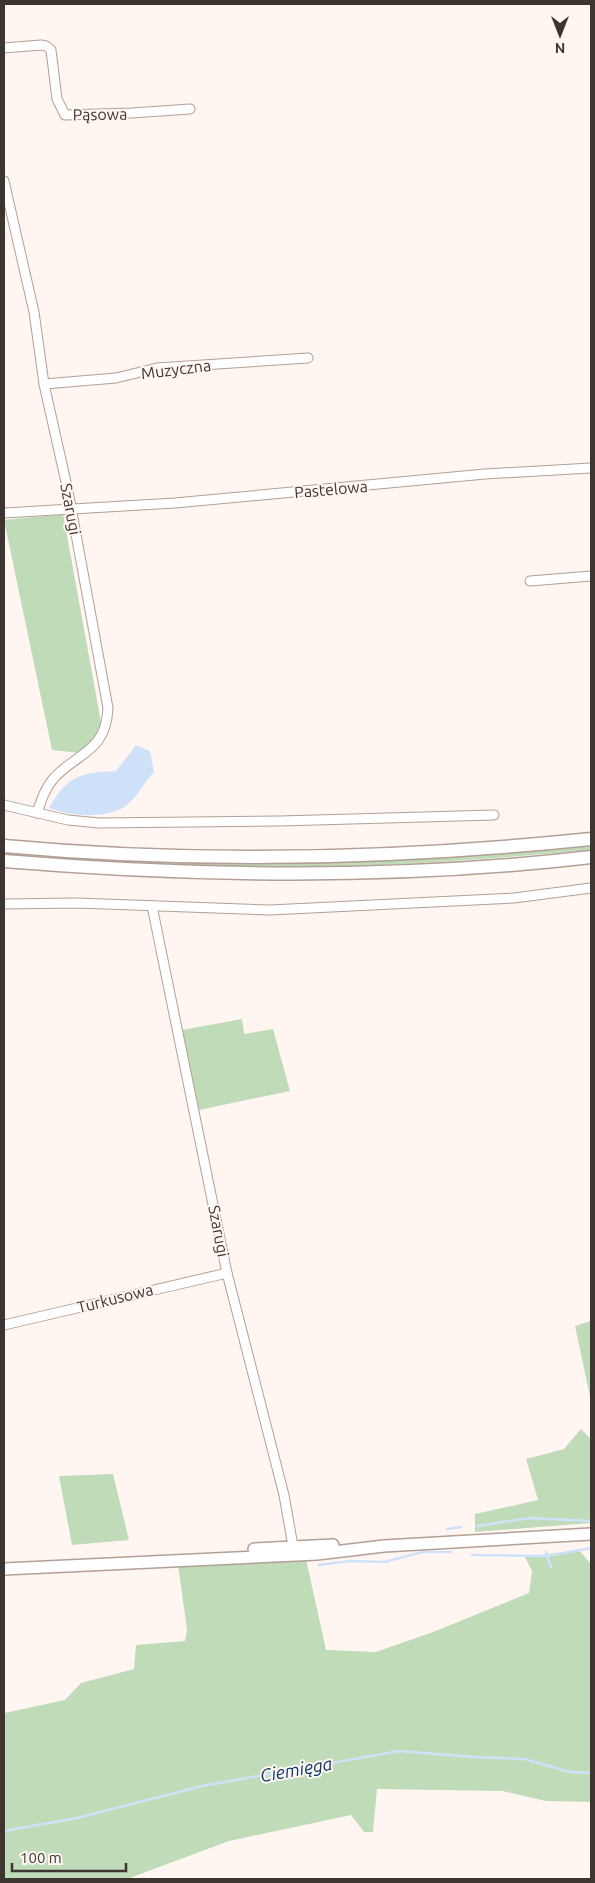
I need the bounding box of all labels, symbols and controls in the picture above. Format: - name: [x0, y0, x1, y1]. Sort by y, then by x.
- north arrow: [535, 10, 585, 60]
- text: N: [555, 40, 565, 56]
- street label: Pąsowa: [73, 105, 127, 123]
- street label: Muzyczna: [140, 356, 212, 382]
- street label: Pastelowa: [293, 477, 369, 501]
- street label: Szarugi: [57, 482, 85, 536]
- street label: Szarugi: [205, 1204, 233, 1258]
- street label: Turkusowa: [75, 1280, 155, 1316]
- water label: Ciemięga: [258, 1753, 334, 1785]
- scale bar: [12, 1840, 126, 1872]
- text: 100 m: [20, 1849, 62, 1866]

